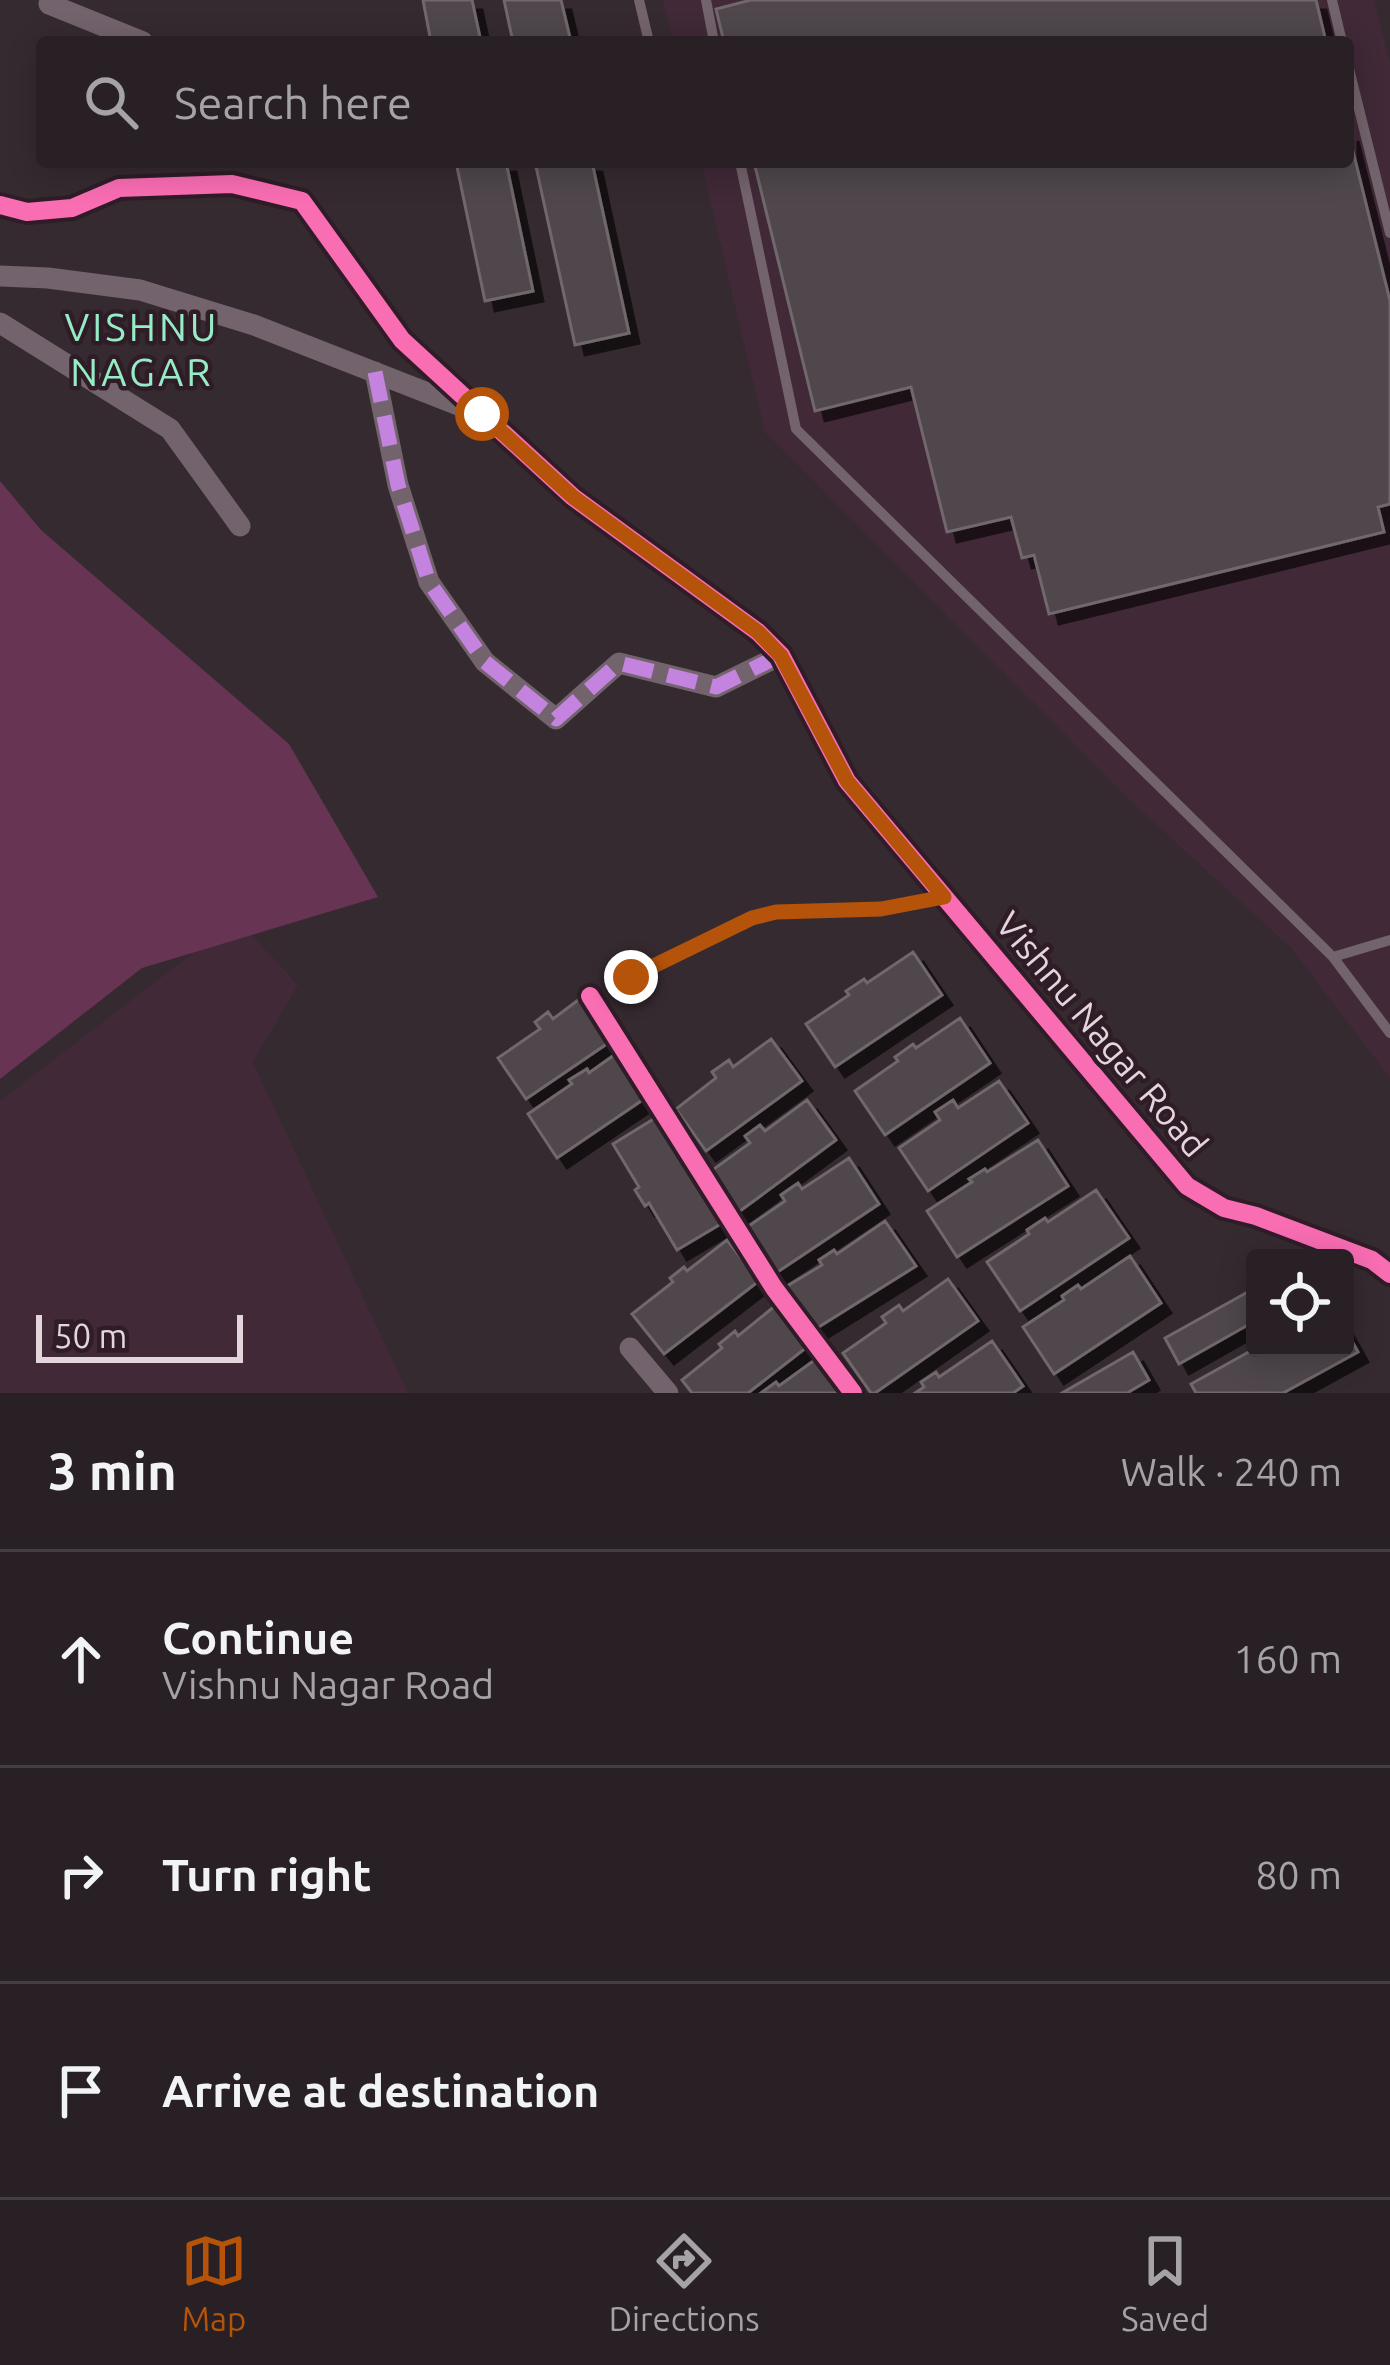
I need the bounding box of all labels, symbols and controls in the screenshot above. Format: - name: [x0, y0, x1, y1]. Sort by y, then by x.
- search box: [36, 36, 1354, 168]
- icon: search: [78, 69, 144, 135]
- text: Search here: [174, 77, 412, 128]
- district label: VISHNU NAGAR: [65, 305, 219, 393]
- route start: [455, 387, 509, 441]
- street label: Vishnu Nagar Road: [988, 903, 1217, 1164]
- route end: [604, 950, 658, 1004]
- map controls: [1246, 1249, 1354, 1357]
- button: locate: [1246, 1249, 1354, 1357]
- scale bar: [36, 1309, 243, 1362]
- text: 50 m: [54, 1317, 127, 1354]
- text: 3 min: [48, 1442, 177, 1500]
- text: Walk · 240 m: [1121, 1450, 1342, 1493]
- text: Continue: [162, 1612, 354, 1663]
- icon: ahead: [48, 1626, 114, 1692]
- text: 160 m: [1233, 1637, 1342, 1680]
- text: Vishnu Nagar Road: [162, 1663, 494, 1706]
- icon: right: [48, 1842, 114, 1908]
- text: Turn right: [162, 1849, 371, 1900]
- text: 80 m: [1255, 1853, 1342, 1896]
- icon: arrive: [48, 2058, 114, 2124]
- text: Arrive at destination: [162, 2065, 599, 2116]
- tab: Map: [181, 2228, 247, 2337]
- tab: Directions: [609, 2228, 759, 2337]
- tab: Saved: [1121, 2228, 1209, 2337]

